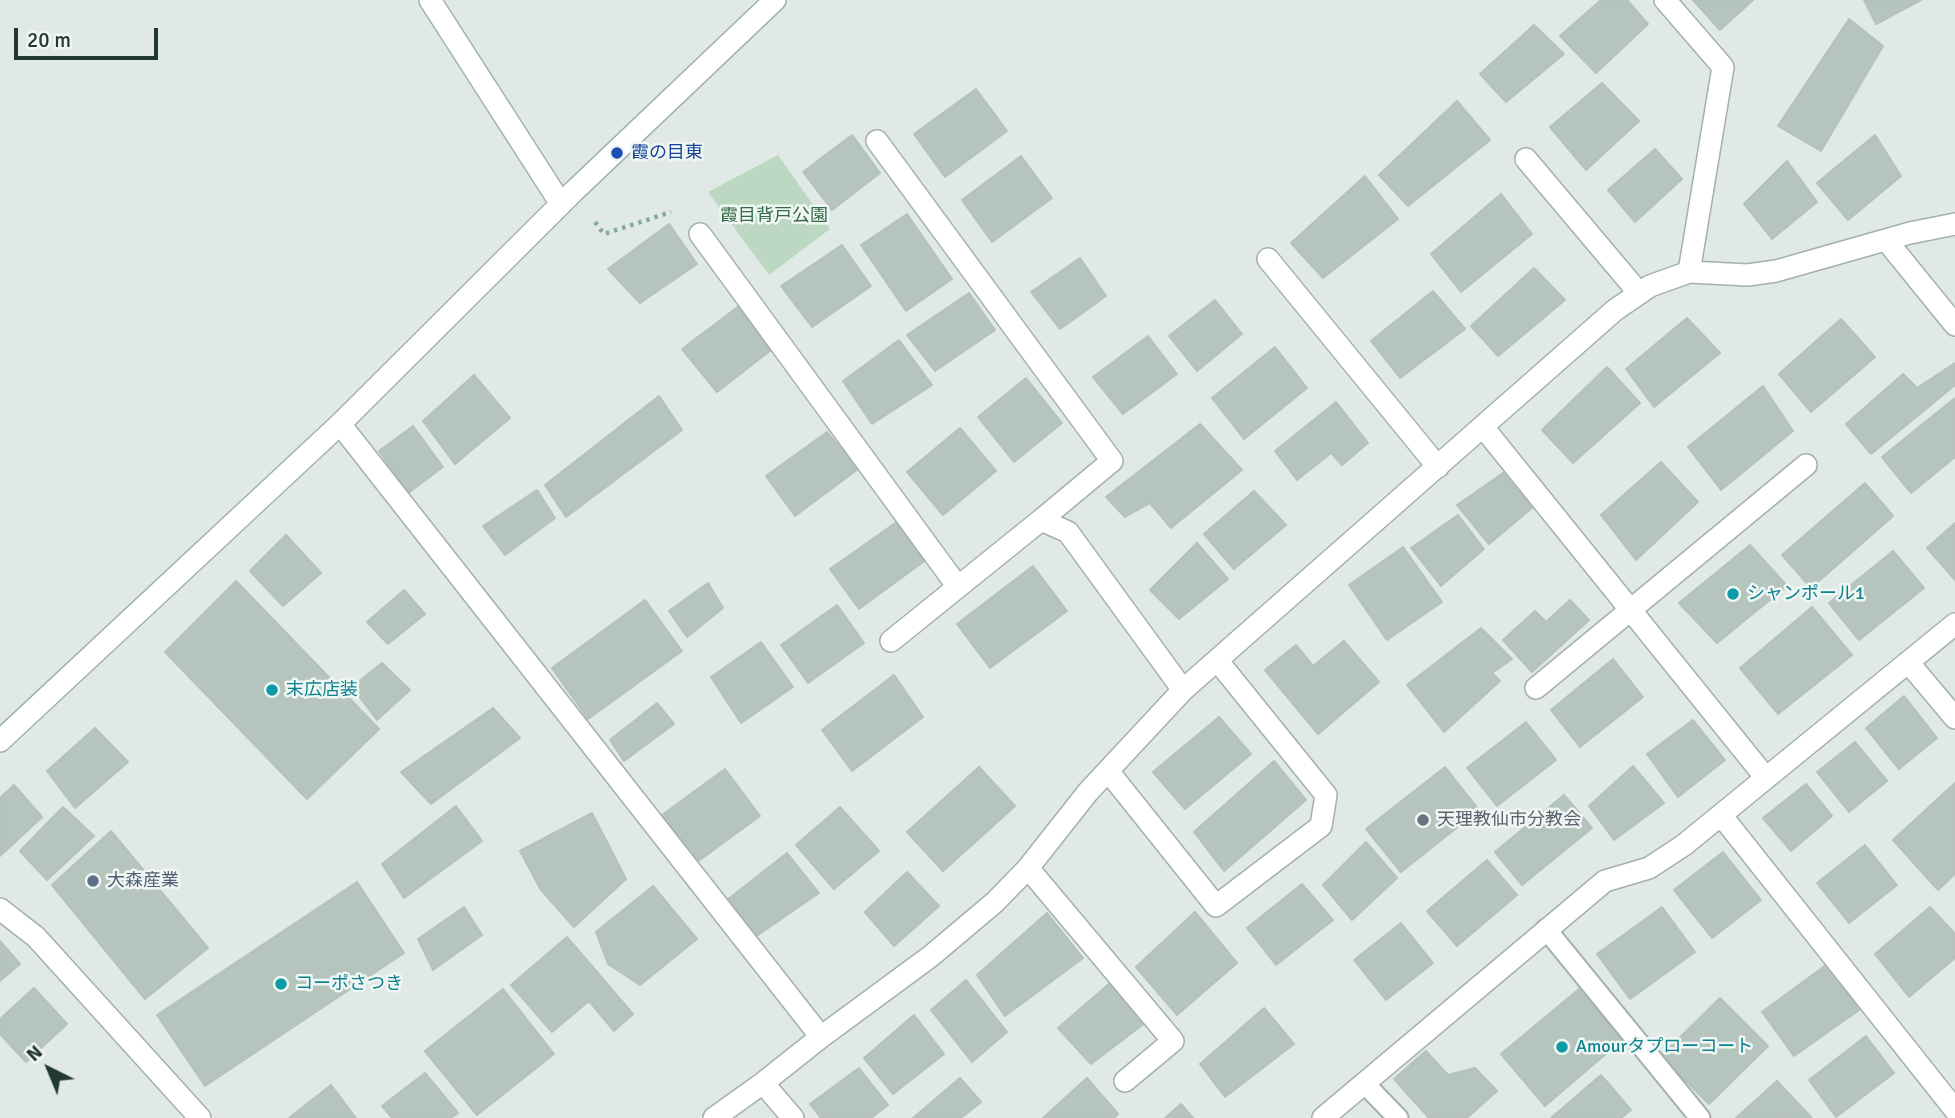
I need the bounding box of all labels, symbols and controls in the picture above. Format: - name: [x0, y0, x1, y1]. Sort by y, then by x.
- scale bar: [18, 14, 161, 58]
- text: 20 m: [27, 27, 71, 53]
- place label: 霞の目東: [631, 142, 703, 164]
- marker: 霞の目東: [609, 145, 625, 161]
- park label: 霞目背戸公園: [720, 205, 828, 227]
- place label: シャンポール1: [1747, 583, 1865, 605]
- marker: シャンポール1: [1725, 586, 1741, 602]
- place label: 末広店装: [286, 679, 358, 701]
- marker: 末広店装: [264, 682, 280, 698]
- place label: 天理教仙市分教会: [1437, 809, 1581, 831]
- marker: 天理教仙市分教会: [1415, 812, 1431, 828]
- place label: 大森産業: [107, 870, 179, 892]
- marker: 大森産業: [85, 873, 101, 889]
- place label: コーポさつき: [295, 973, 403, 995]
- marker: コーポさつき: [273, 976, 289, 992]
- north arrow: [14, 1034, 84, 1104]
- place label: Amourタプローコート: [1576, 1036, 1753, 1058]
- marker: Amourタプローコート: [1554, 1039, 1570, 1055]
- text: N: [22, 1040, 48, 1067]

